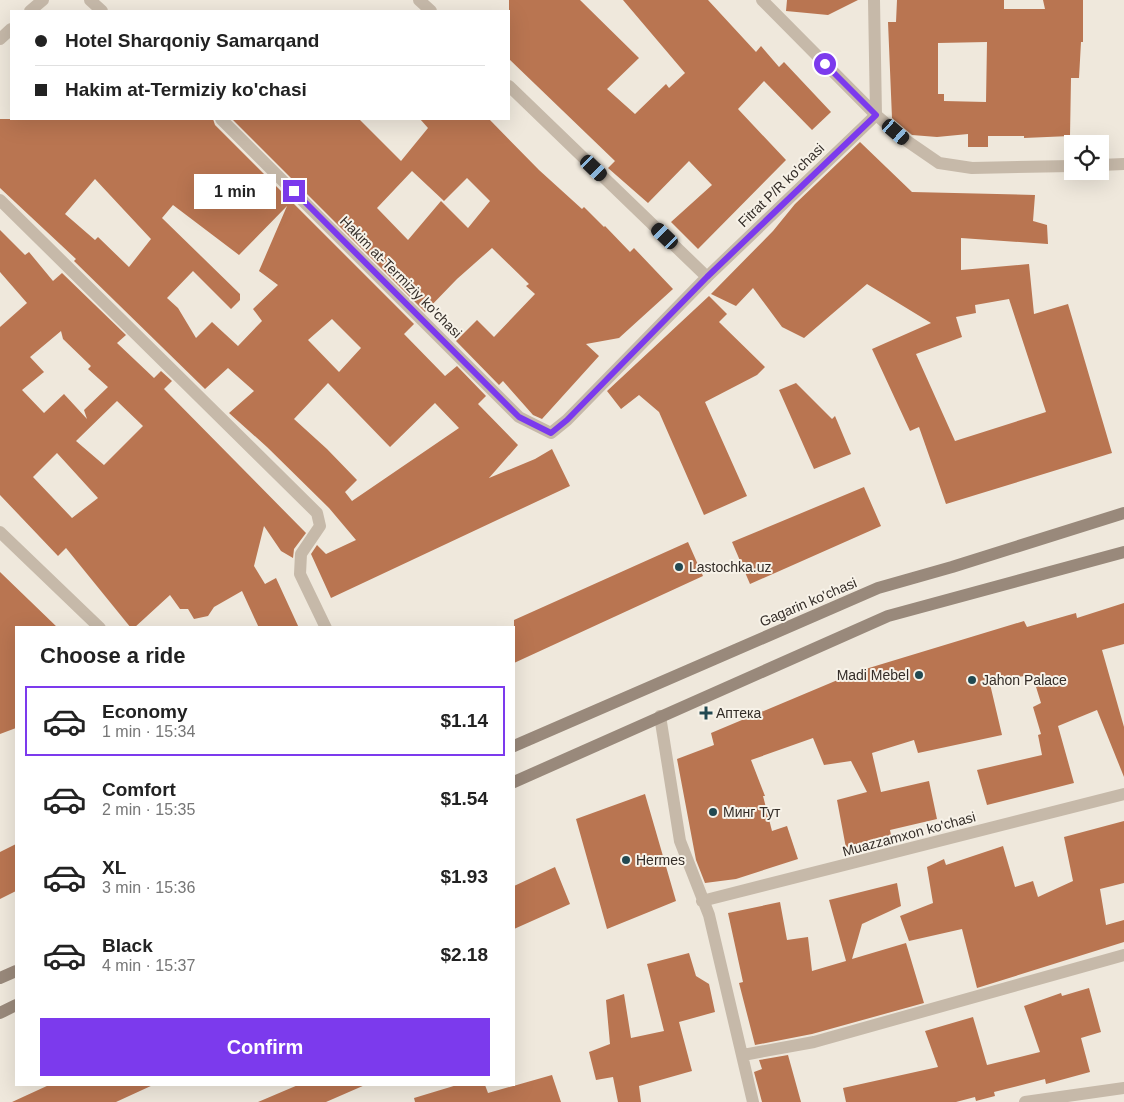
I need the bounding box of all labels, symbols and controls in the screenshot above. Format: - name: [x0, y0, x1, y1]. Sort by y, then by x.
- text: Hotel Sharqoniy Samarqand: [65, 30, 319, 51]
- route start: [814, 53, 836, 75]
- text: Hakim at-Termiziy ko'chasi: [65, 79, 307, 100]
- car: [879, 116, 912, 148]
- map controls: [1064, 135, 1109, 180]
- button: locate: [1064, 135, 1109, 180]
- street label: Fitrat P/R ko'chasi: [735, 140, 827, 230]
- car: [577, 152, 610, 184]
- callout: 1 min: [194, 174, 276, 208]
- route end: [283, 180, 305, 202]
- text: 1 min: [214, 183, 256, 200]
- street label: Hakim at-Termiziy ko'chasi: [337, 213, 465, 341]
- car: [648, 220, 681, 252]
- place label: Lastochka.uz: [689, 559, 772, 575]
- marker: Lastochka.uz: [673, 561, 685, 573]
- street label: Gagarin ko'chasi: [757, 574, 859, 630]
- text: Choose a ride: [40, 643, 185, 668]
- place label: Madi Mebel: [837, 667, 909, 683]
- marker: Madi Mebel: [913, 669, 925, 681]
- place label: Jahon Palace: [982, 672, 1067, 688]
- marker: Jahon Palace: [966, 674, 978, 686]
- icon: car: [42, 699, 87, 744]
- text: Economy: [102, 701, 188, 722]
- place label: Аптека: [716, 705, 761, 721]
- marker: Аптека: [700, 707, 712, 719]
- text: $1.14: [440, 710, 488, 731]
- text: 1 min · 15:34: [102, 723, 195, 740]
- icon: car: [42, 777, 87, 822]
- text: Comfort: [102, 779, 176, 800]
- text: $1.54: [440, 788, 488, 809]
- text: 2 min · 15:35: [102, 801, 195, 818]
- place label: Минг Тут: [723, 804, 781, 820]
- marker: Минг Тут: [707, 806, 719, 818]
- street label: Muazzamxon ko'chasi: [841, 809, 977, 859]
- place label: Hermes: [636, 852, 685, 868]
- marker: Hermes: [620, 854, 632, 866]
- icon: car: [42, 855, 87, 900]
- text: XL: [102, 857, 126, 878]
- text: $1.93: [440, 866, 488, 887]
- text: 3 min · 15:36: [102, 879, 195, 896]
- icon: car: [42, 933, 87, 978]
- text: Black: [102, 935, 153, 956]
- text: $2.18: [440, 944, 488, 965]
- text: 4 min · 15:37: [102, 957, 195, 974]
- button: Confirm: [40, 1018, 490, 1076]

